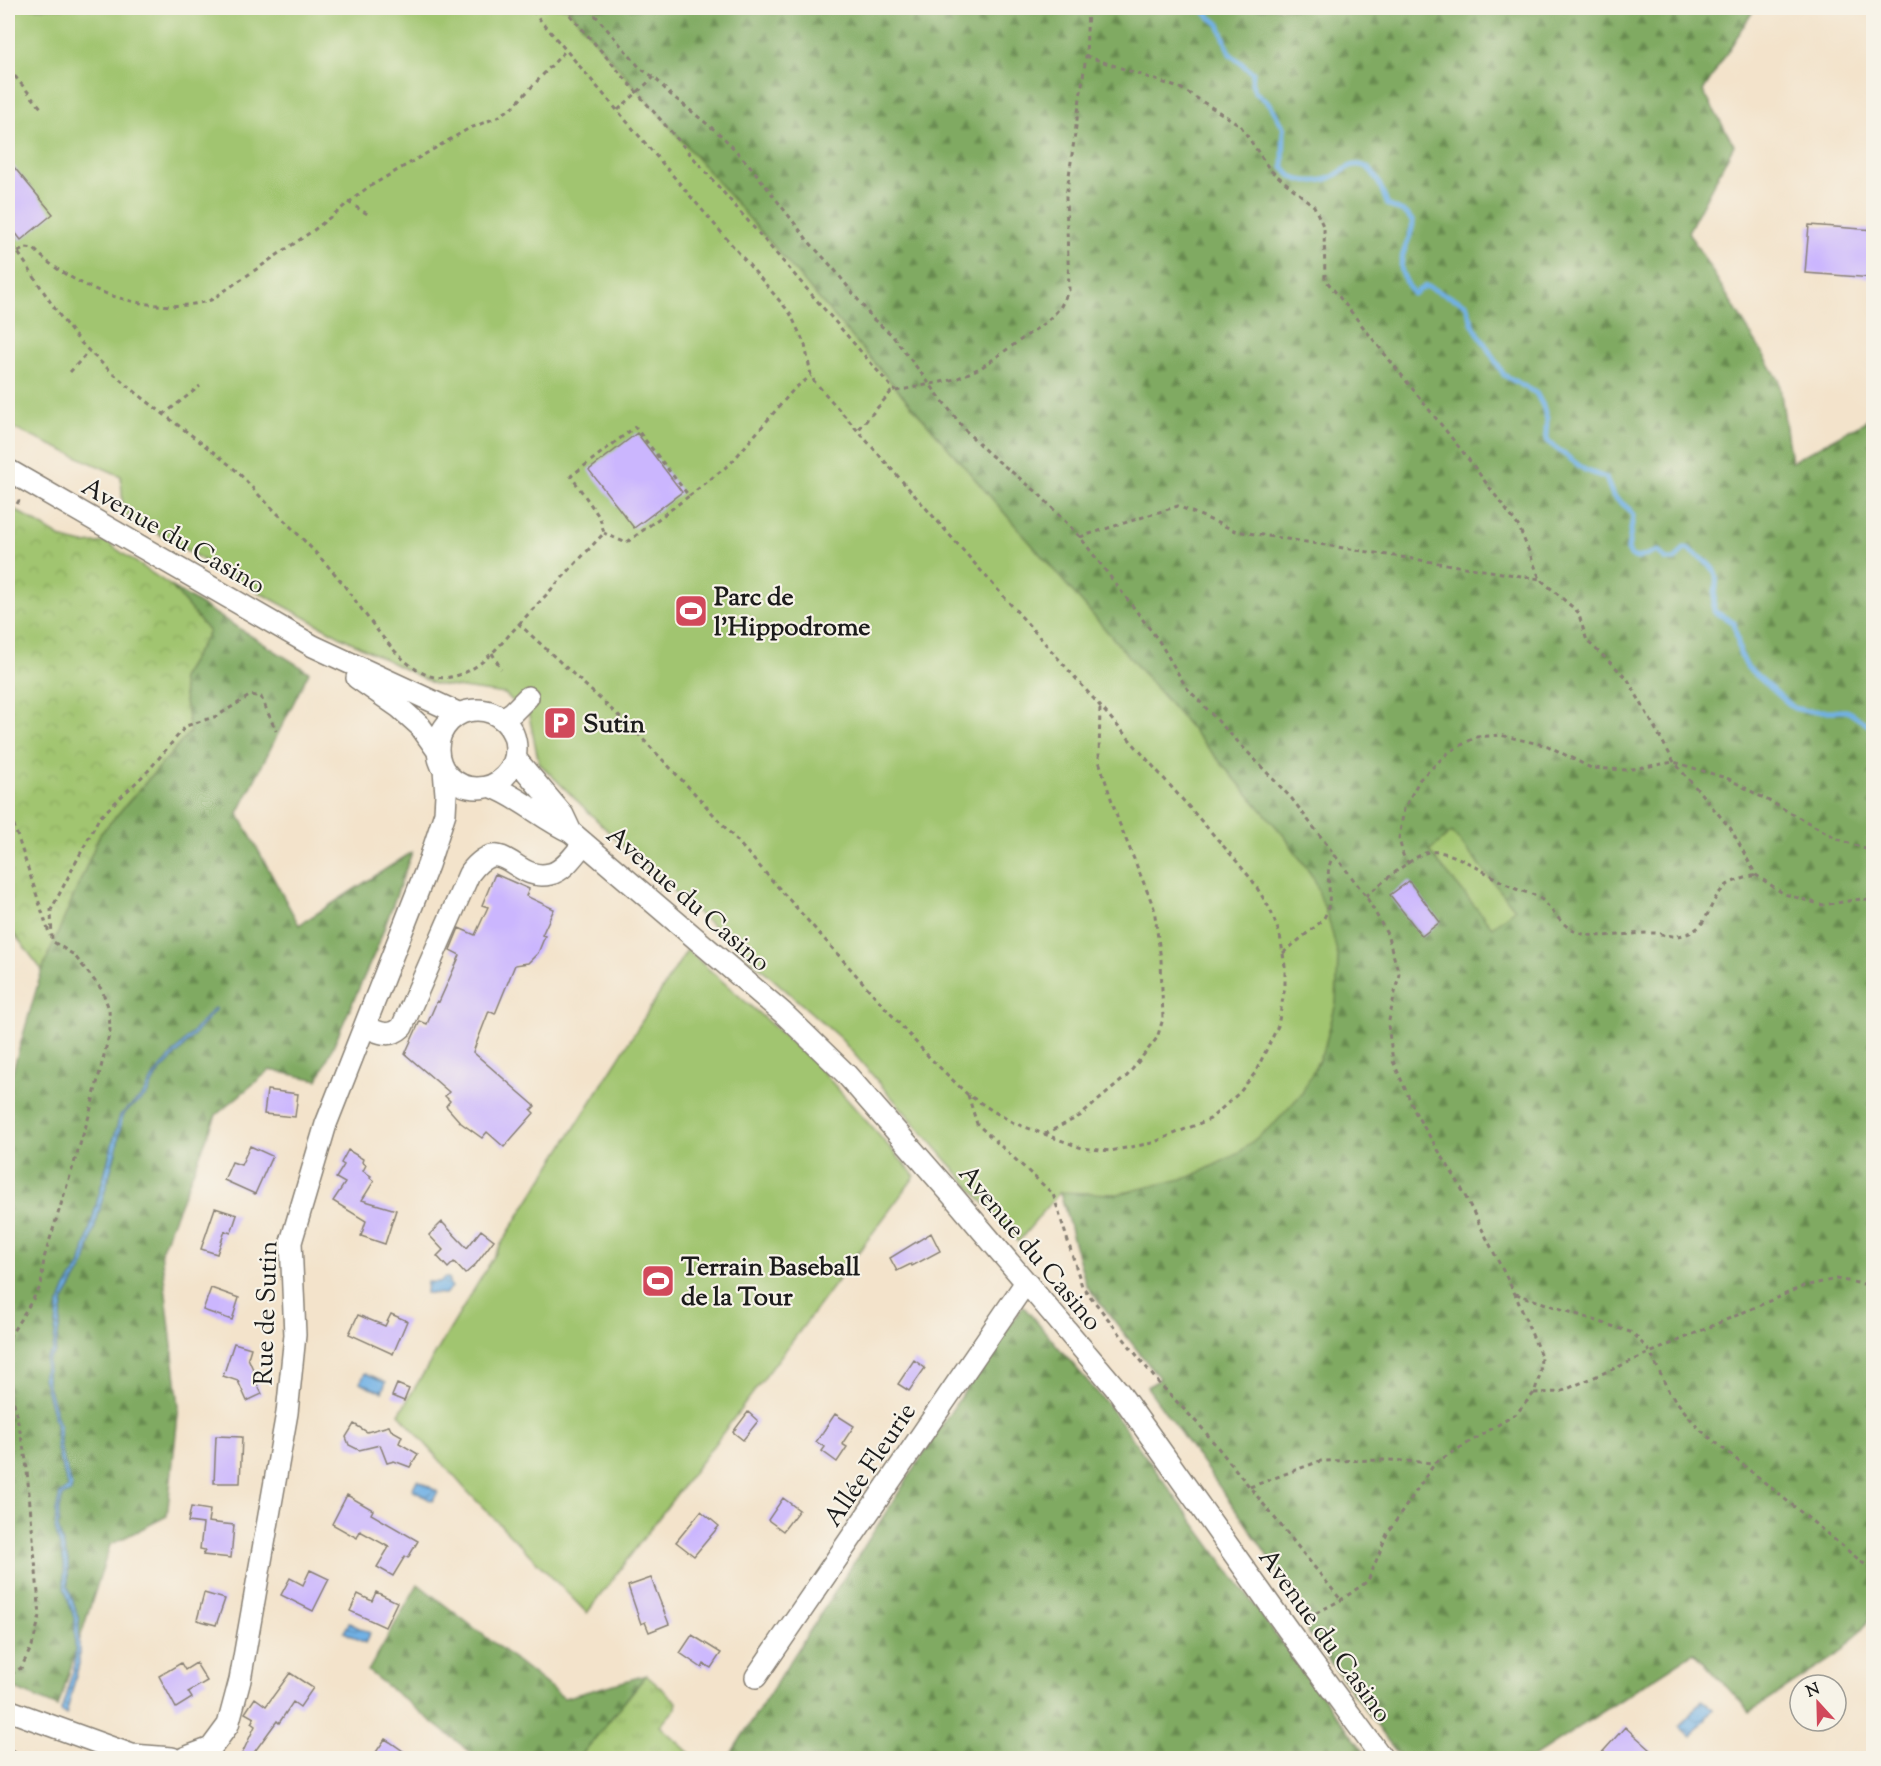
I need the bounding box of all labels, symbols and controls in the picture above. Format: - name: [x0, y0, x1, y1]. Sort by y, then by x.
- street label: Avenue du Casino: [74, 469, 272, 605]
- place label: Parc de l'Hippodrome: [714, 580, 870, 647]
- sports icon: Parc de l'Hippodrome: [673, 593, 709, 629]
- parking icon: Sutin: [542, 705, 578, 741]
- place label: Sutin: [583, 707, 646, 744]
- street label: Avenue du Casino: [597, 818, 778, 982]
- street label: Avenue du Casino: [948, 1157, 1110, 1340]
- street label: Rue de Sutin: [246, 1240, 289, 1386]
- place label: Terrain Baseball de la Tour: [681, 1250, 861, 1317]
- sports icon: Terrain Baseball de la Tour: [640, 1263, 676, 1299]
- street label: Allée Fleurie: [816, 1396, 926, 1535]
- street label: Avenue du Casino: [1248, 1542, 1400, 1731]
- north arrow: [1788, 1673, 1848, 1733]
- text: N: [1803, 1678, 1824, 1704]

